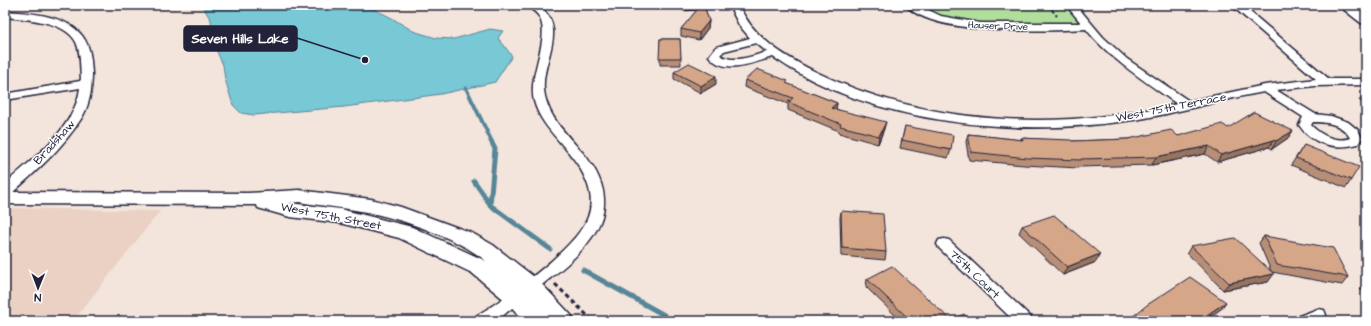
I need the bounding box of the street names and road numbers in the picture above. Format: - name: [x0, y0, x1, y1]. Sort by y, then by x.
- street label: Hauser Drive: [968, 18, 1029, 34]
- street label: West 75th Terrace: [1114, 88, 1228, 127]
- street label: Bradshaw: [30, 116, 79, 169]
- street label: West 75th Street: [279, 198, 383, 235]
- street label: 75th Court: [946, 246, 1004, 303]

